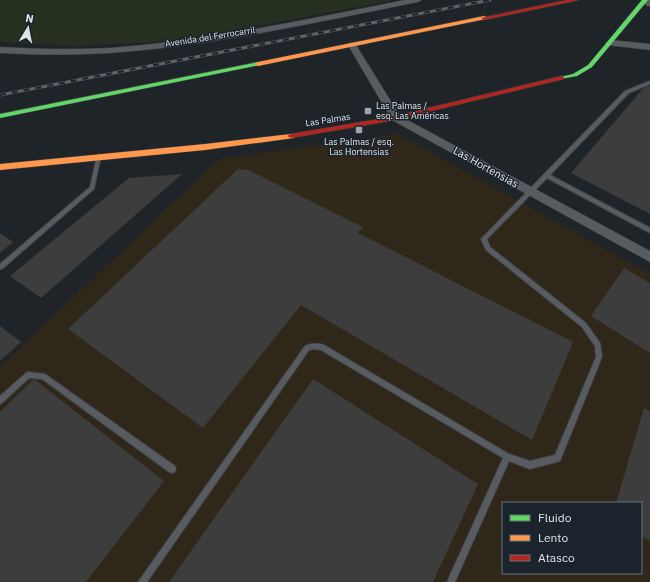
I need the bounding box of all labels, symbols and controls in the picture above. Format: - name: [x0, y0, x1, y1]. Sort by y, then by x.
- north arrow: [8, 8, 48, 48]
- text: N: [25, 11, 35, 26]
- street label: Avenida del Ferrocarril: [164, 24, 256, 49]
- place label: Las Palmas / esq. Las Américas: [376, 100, 449, 121]
- marker: Las Palmas / esq. Las Américas: [363, 106, 373, 116]
- street label: Las Palmas: [305, 111, 351, 128]
- marker: Las Palmas / esq. Las Hortensias: [354, 125, 364, 135]
- place label: Las Palmas / esq. Las Hortensias: [324, 136, 394, 157]
- street label: Las Hortensias: [451, 143, 521, 191]
- legend: [502, 502, 642, 574]
- text: Fluido: [538, 510, 572, 525]
- text: Lento: [538, 530, 568, 545]
- text: Atasco: [538, 550, 575, 565]

